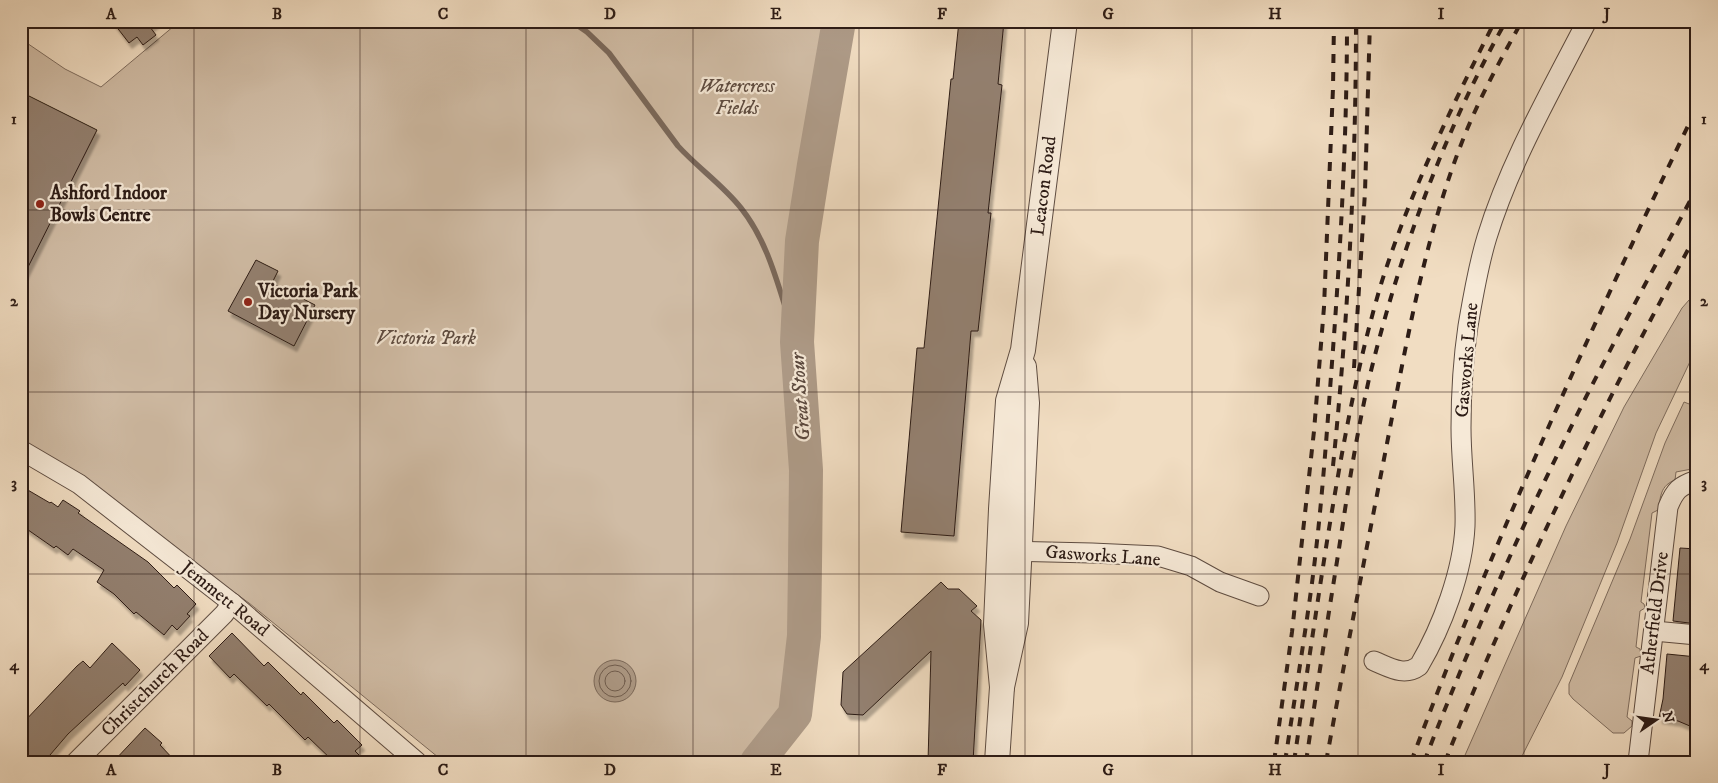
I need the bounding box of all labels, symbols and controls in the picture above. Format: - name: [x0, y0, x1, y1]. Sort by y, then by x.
- text: A: [105, 4, 117, 24]
- text: B: [272, 4, 282, 24]
- text: C: [438, 4, 448, 24]
- text: D: [604, 4, 616, 24]
- text: E: [770, 4, 782, 24]
- text: F: [937, 4, 947, 24]
- text: G: [1102, 4, 1114, 24]
- text: H: [1268, 4, 1282, 24]
- text: I: [1438, 4, 1445, 24]
- text: J: [1602, 4, 1611, 24]
- park label: Watercress Fields: [699, 75, 776, 120]
- text: 1: [11, 109, 17, 129]
- text: 1: [1701, 109, 1707, 129]
- street label: Leacon Road: [1026, 134, 1062, 237]
- place label: Ashford Indoor Bowls Centre: [49, 182, 168, 227]
- marker: Ashford Indoor Bowls Centre: [34, 198, 46, 210]
- place label: Victoria Park Day Nursery: [257, 280, 358, 325]
- text: 2: [10, 291, 19, 311]
- text: 2: [1700, 291, 1709, 311]
- marker: Victoria Park Day Nursery: [242, 296, 254, 308]
- street label: Gasworks Lane: [1451, 301, 1483, 418]
- park label: Victoria Park: [376, 327, 476, 350]
- water label: Great Stour: [785, 350, 817, 442]
- text: 3: [11, 473, 17, 493]
- text: 3: [1701, 473, 1707, 493]
- street label: Gasworks Lane: [1045, 541, 1161, 572]
- street label: Atherfield Drive: [1636, 550, 1674, 676]
- street label: Jemmett Road: [175, 555, 274, 642]
- street label: Christchurch Road: [96, 624, 214, 742]
- text: 4: [8, 655, 19, 675]
- text: 4: [1698, 655, 1709, 675]
- north arrow: [1630, 696, 1680, 746]
- text: N: [1658, 710, 1678, 725]
- text: A: [105, 760, 117, 780]
- text: B: [272, 760, 282, 780]
- text: C: [438, 760, 448, 780]
- text: D: [604, 760, 616, 780]
- text: E: [770, 760, 782, 780]
- text: F: [937, 760, 947, 780]
- text: G: [1102, 760, 1114, 780]
- text: H: [1268, 760, 1282, 780]
- text: I: [1438, 760, 1445, 780]
- text: J: [1602, 760, 1611, 780]

